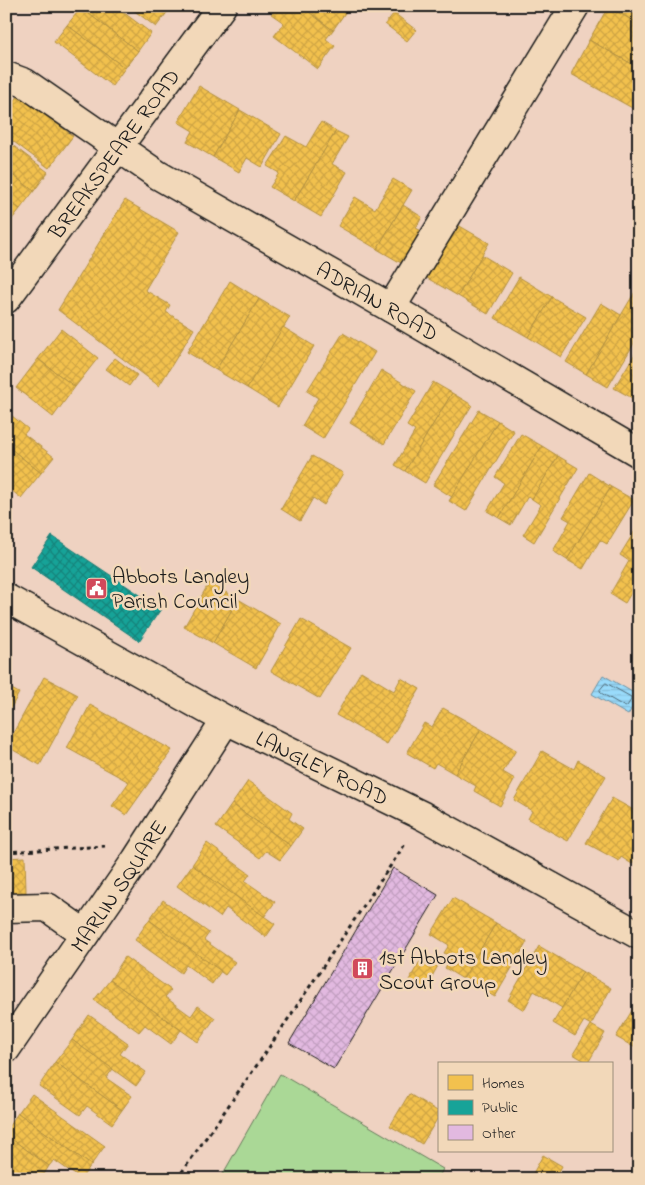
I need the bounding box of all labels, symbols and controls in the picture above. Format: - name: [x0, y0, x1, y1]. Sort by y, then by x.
- street label: BREAKSPEARE ROAD: [42, 63, 189, 248]
- street label: ADRIAN ROAD: [309, 255, 443, 351]
- place label: Abbots Langley Parish Council: [112, 562, 249, 619]
- public building icon: Abbots Langley Parish Council: [84, 576, 108, 600]
- street label: LANGLEY ROAD: [250, 724, 393, 816]
- street label: MARLIN SQUARE: [64, 815, 177, 960]
- place label: 1st Abbots Langley Scout Group: [379, 943, 547, 1000]
- building icon: 1st Abbots Langley Scout Group: [351, 957, 375, 981]
- legend: [438, 1062, 612, 1152]
- text: Homes: [482, 1073, 525, 1095]
- text: Public: [482, 1097, 518, 1119]
- text: Other: [482, 1123, 516, 1145]

